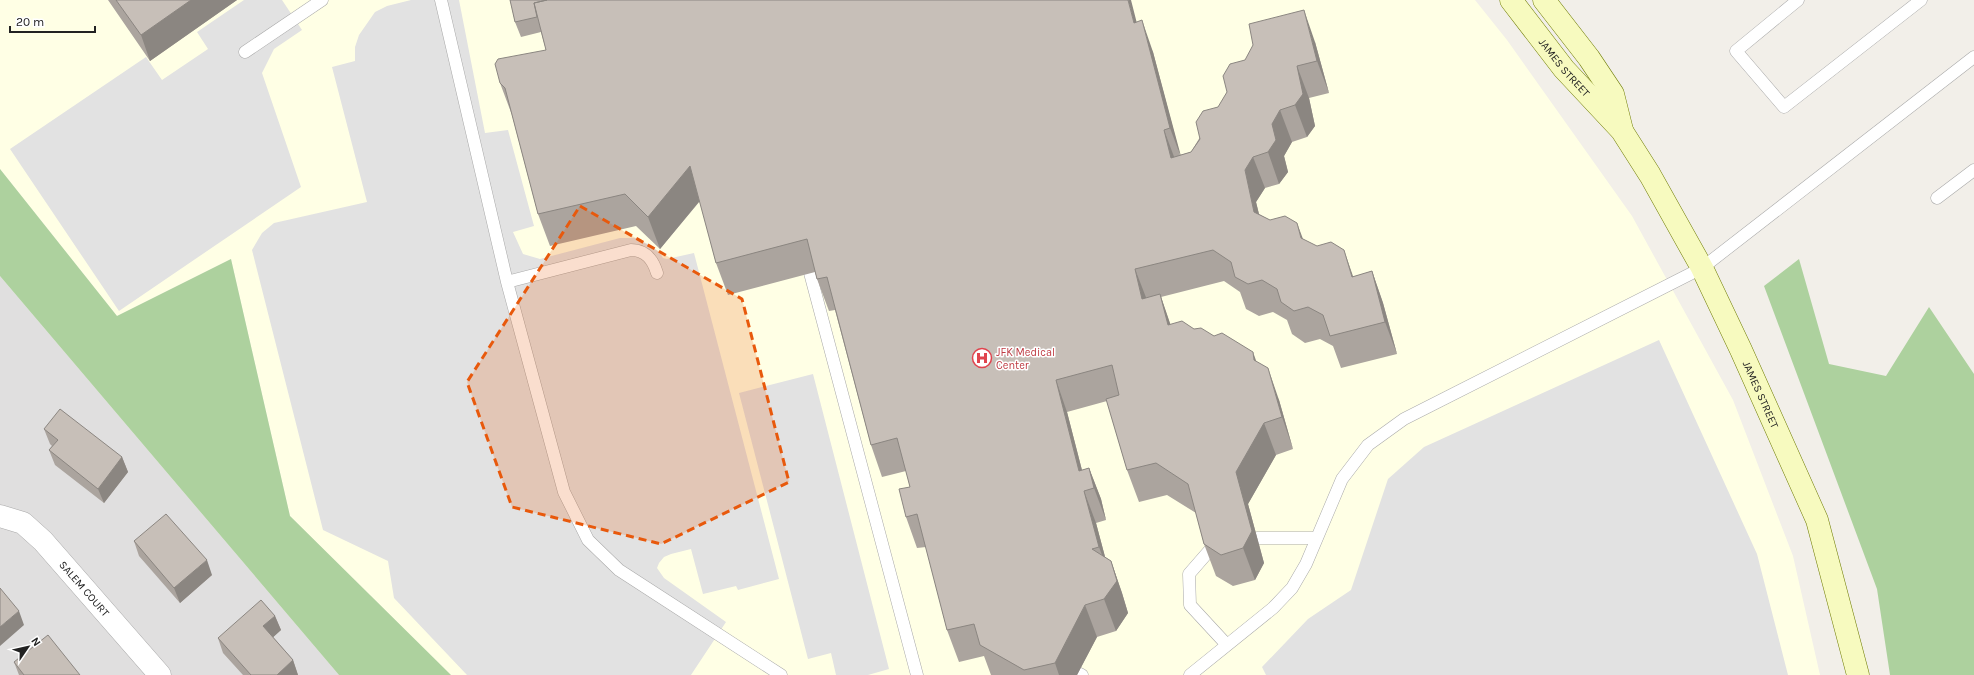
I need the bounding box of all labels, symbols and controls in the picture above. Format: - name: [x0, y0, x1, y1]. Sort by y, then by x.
- scale bar: [10, 8, 95, 34]
- text: 20 m: [16, 15, 44, 29]
- street label: JAMES STREET: [1536, 36, 1593, 100]
- place label: JFK Medical Center: [996, 346, 1055, 372]
- hospital icon: JFK Medical Center: [971, 347, 993, 369]
- street label: JAMES STREET: [1740, 359, 1781, 431]
- street label: SALEM COURT: [56, 558, 112, 620]
- north arrow: [8, 627, 48, 667]
- text: N: [28, 635, 43, 649]

